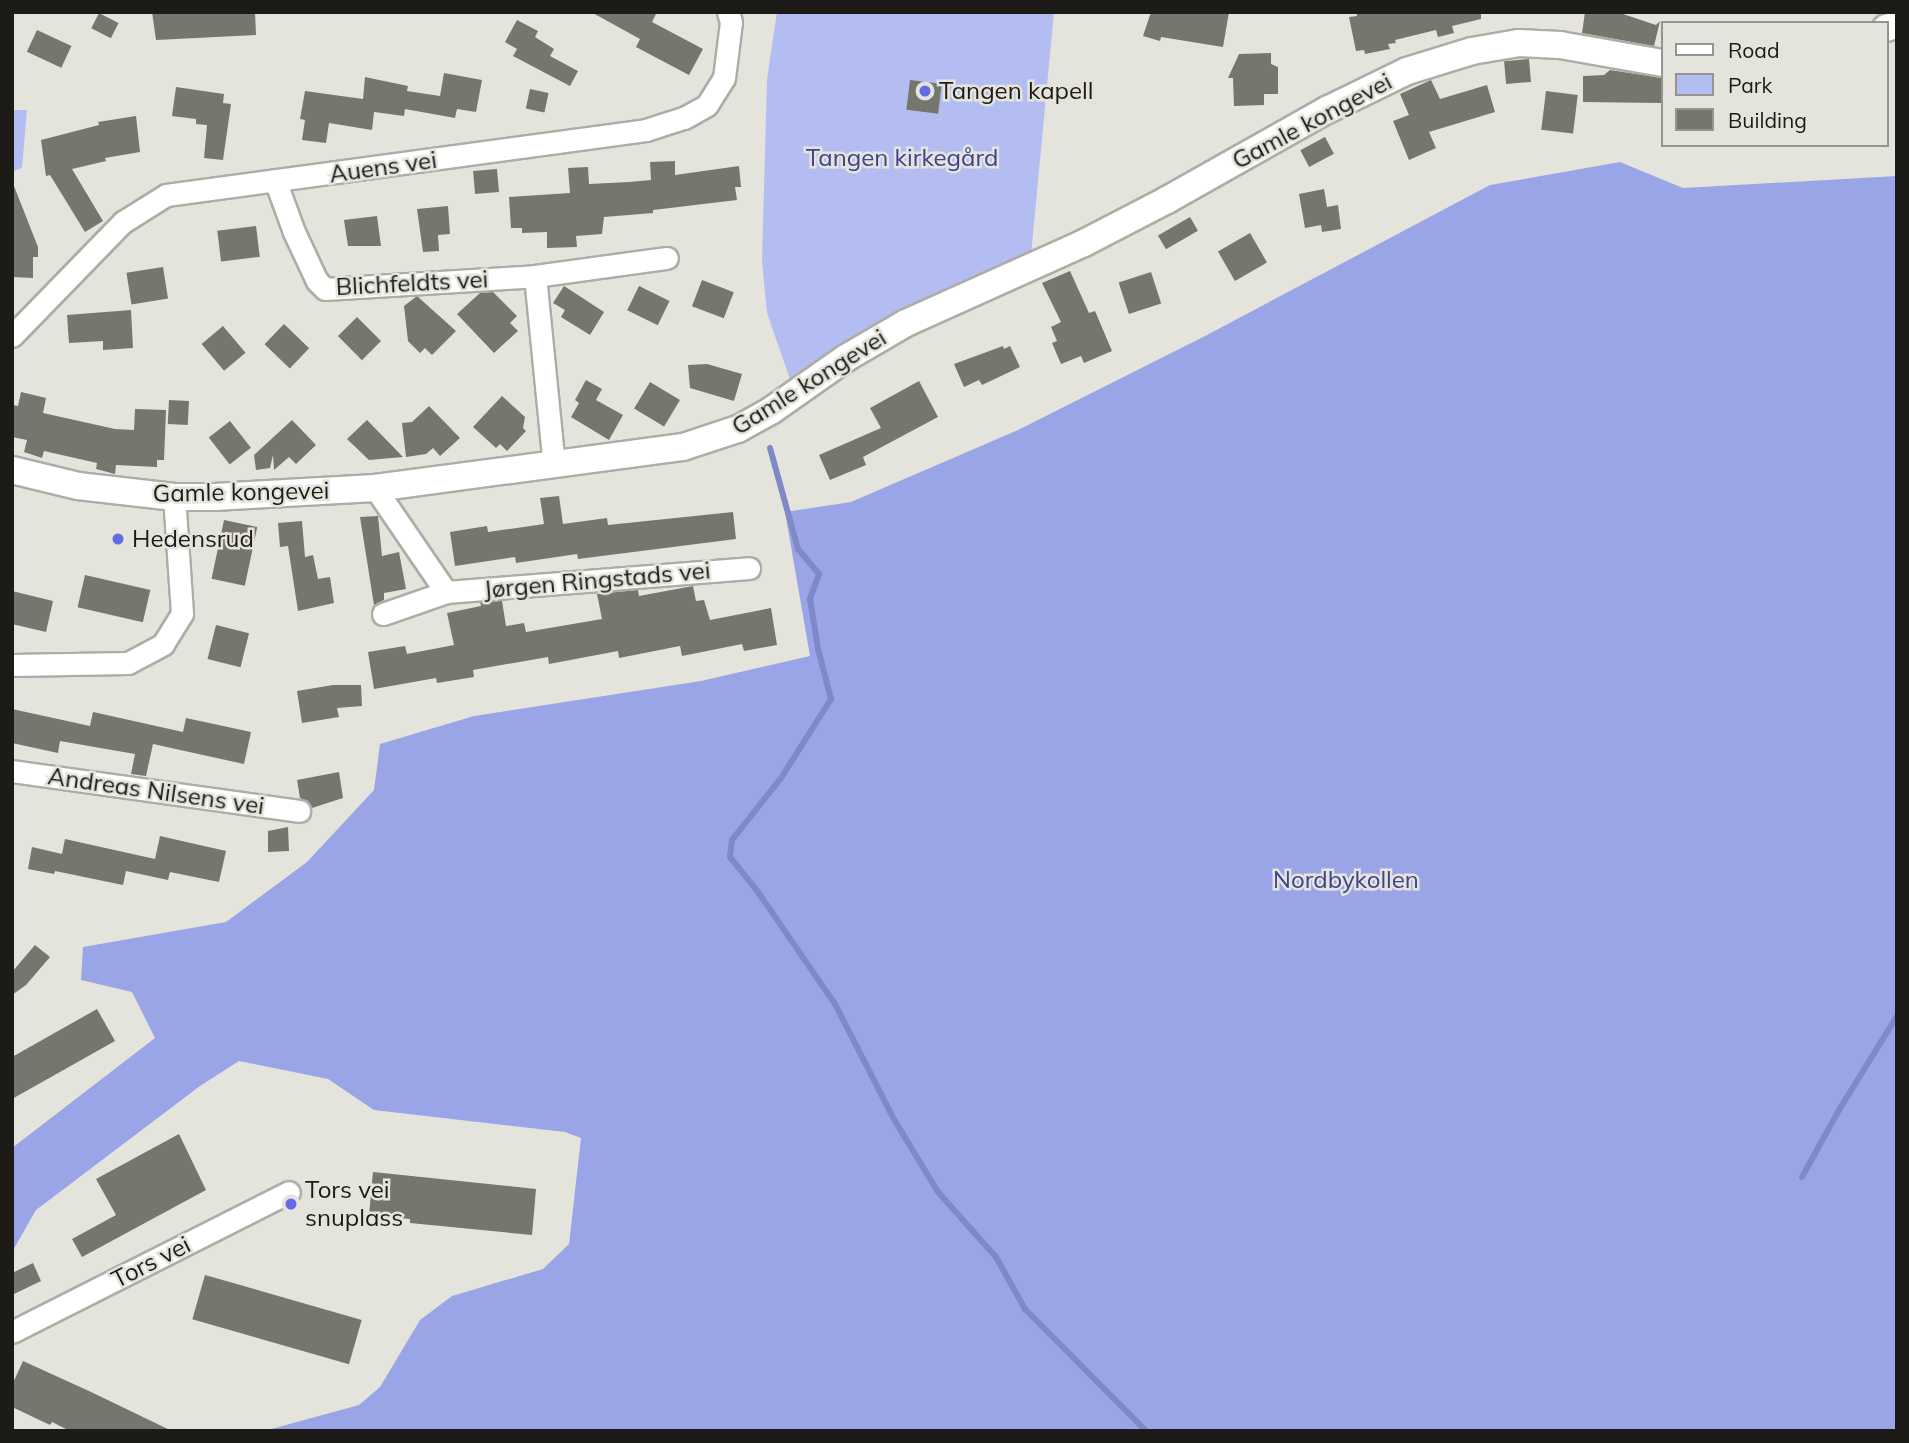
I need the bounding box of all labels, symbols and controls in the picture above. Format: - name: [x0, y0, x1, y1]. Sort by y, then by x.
- legend: [1660, 21, 1888, 147]
- text: Road: [1728, 37, 1779, 63]
- street label: Gamle kongevei: [1227, 67, 1397, 175]
- text: Park: [1728, 72, 1772, 98]
- place label: Tangen kapell: [939, 77, 1094, 105]
- marker: Tangen kapell: [917, 83, 933, 99]
- text: Building: [1728, 107, 1807, 133]
- park label: Tangen kirkegård: [806, 144, 998, 172]
- street label: Auens vei: [327, 145, 439, 189]
- street label: Blichfeldts vei: [335, 265, 489, 301]
- street label: Gamle kongevei: [726, 323, 892, 441]
- street label: Gamle kongevei: [152, 476, 330, 508]
- place label: Hedensrud: [132, 525, 254, 553]
- marker: Hedensrud: [110, 531, 126, 547]
- street label: Jørgen Ringstads vei: [482, 556, 712, 604]
- street label: Andreas Nilsens vei: [46, 762, 266, 820]
- park label: Nordbykollen: [1273, 866, 1419, 894]
- place label: Tors vei snuplass: [305, 1176, 403, 1232]
- marker: Tors vei snuplass: [283, 1196, 299, 1212]
- street label: Tors vei: [107, 1230, 195, 1294]

